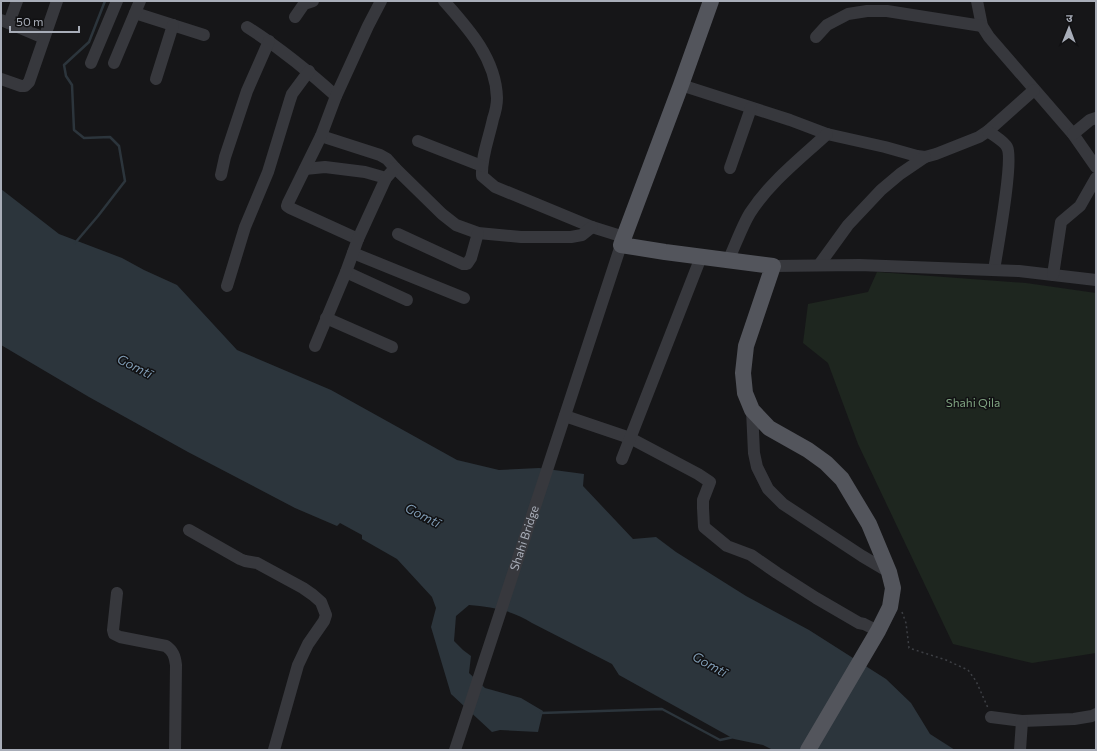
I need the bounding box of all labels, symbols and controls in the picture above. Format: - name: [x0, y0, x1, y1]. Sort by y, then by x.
- scale bar: [10, 8, 79, 34]
- north arrow: [1049, 8, 1089, 48]
- text: उ: [1066, 11, 1073, 24]
- text: 50 m: [16, 14, 44, 28]
- water label: Gomtī: [115, 350, 157, 382]
- park label: Shahi Qila: [946, 395, 1000, 409]
- water label: Gomtī: [403, 499, 445, 531]
- street label: Shahi Bridge: [506, 503, 541, 572]
- water label: Gomtī: [690, 648, 732, 681]

